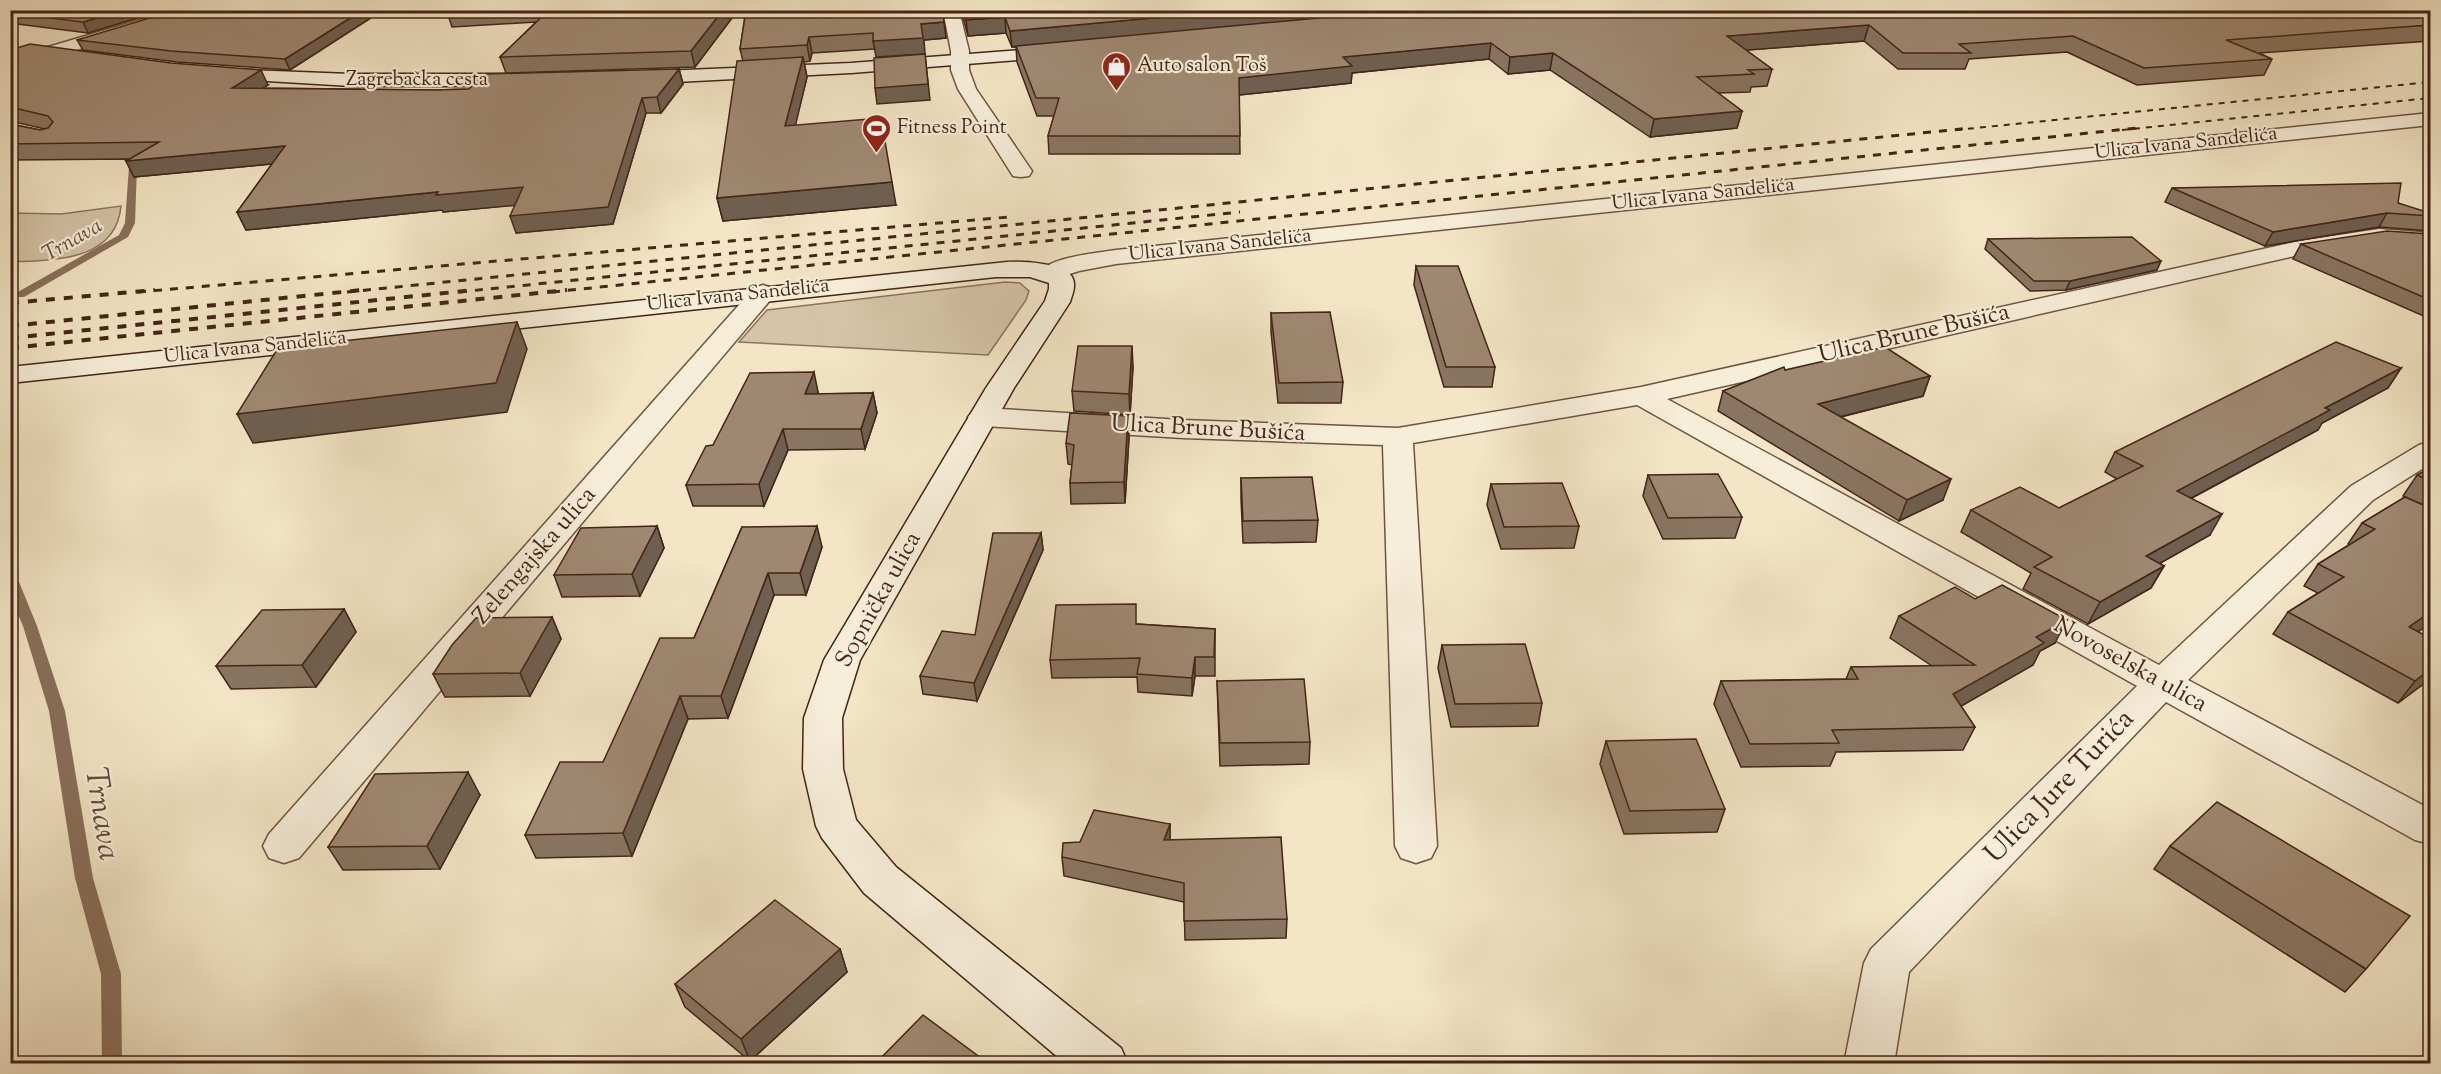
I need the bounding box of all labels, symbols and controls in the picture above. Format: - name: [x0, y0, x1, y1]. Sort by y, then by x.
- shop icon: Auto salon Toš: [1100, 50, 1132, 92]
- place label: Auto salon Toš: [1137, 52, 1267, 81]
- street label: Zagrebačka cesta: [346, 66, 488, 95]
- sports icon: Fitness Point: [860, 112, 892, 154]
- place label: Fitness Point: [897, 114, 1007, 143]
- street label: Ulica Ivana Sandelića: [2093, 120, 2279, 168]
- street label: Ulica Ivana Sandelića: [1610, 171, 1796, 219]
- water label: Trnava: [37, 211, 109, 271]
- street label: Ulica Ivana Sandelića: [1127, 222, 1313, 270]
- street label: Ulica Ivana Sandelića: [645, 272, 831, 320]
- street label: Ulica Brune Bušića: [1815, 295, 2013, 373]
- street label: Ulica Ivana Sandelića: [162, 324, 348, 372]
- street label: Ulica Brune Bušića: [1110, 407, 1306, 451]
- street label: Zelengajska ulica: [465, 479, 605, 633]
- street label: Sopnička ulica: [828, 526, 930, 674]
- street label: Novoselska ulica: [2047, 609, 2213, 721]
- street label: Ulica Jure Turića: [1976, 701, 2144, 873]
- water label: Trnava: [71, 764, 131, 864]

